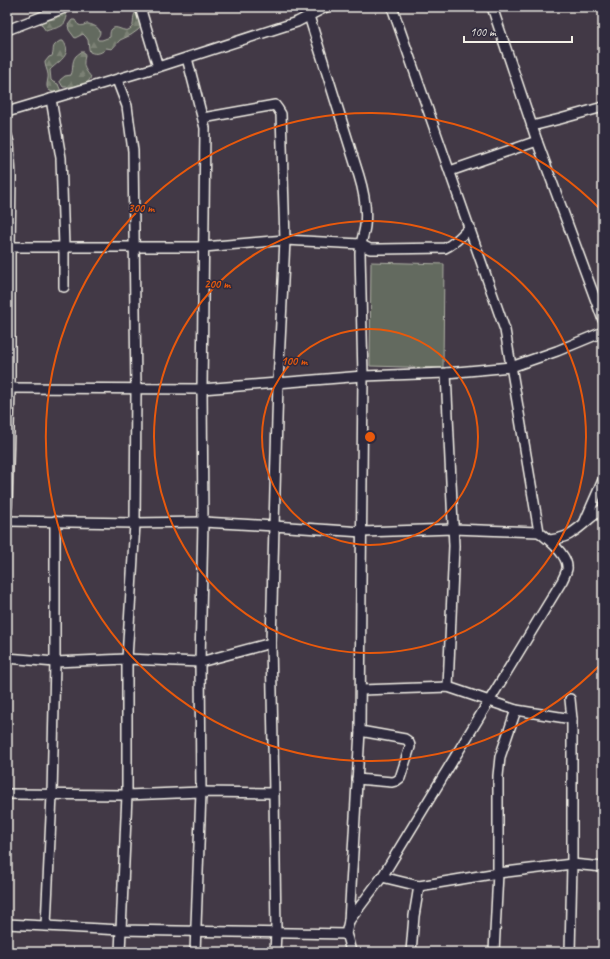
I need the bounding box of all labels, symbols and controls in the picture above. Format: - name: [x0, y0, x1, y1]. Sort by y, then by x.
- scale bar: [464, 18, 572, 44]
- text: 100 m: [470, 24, 497, 40]
- text: 300 m: [128, 200, 155, 216]
- text: 200 m: [204, 276, 231, 292]
- text: 100 m: [281, 353, 308, 369]
- centre of rings: [363, 430, 377, 444]

